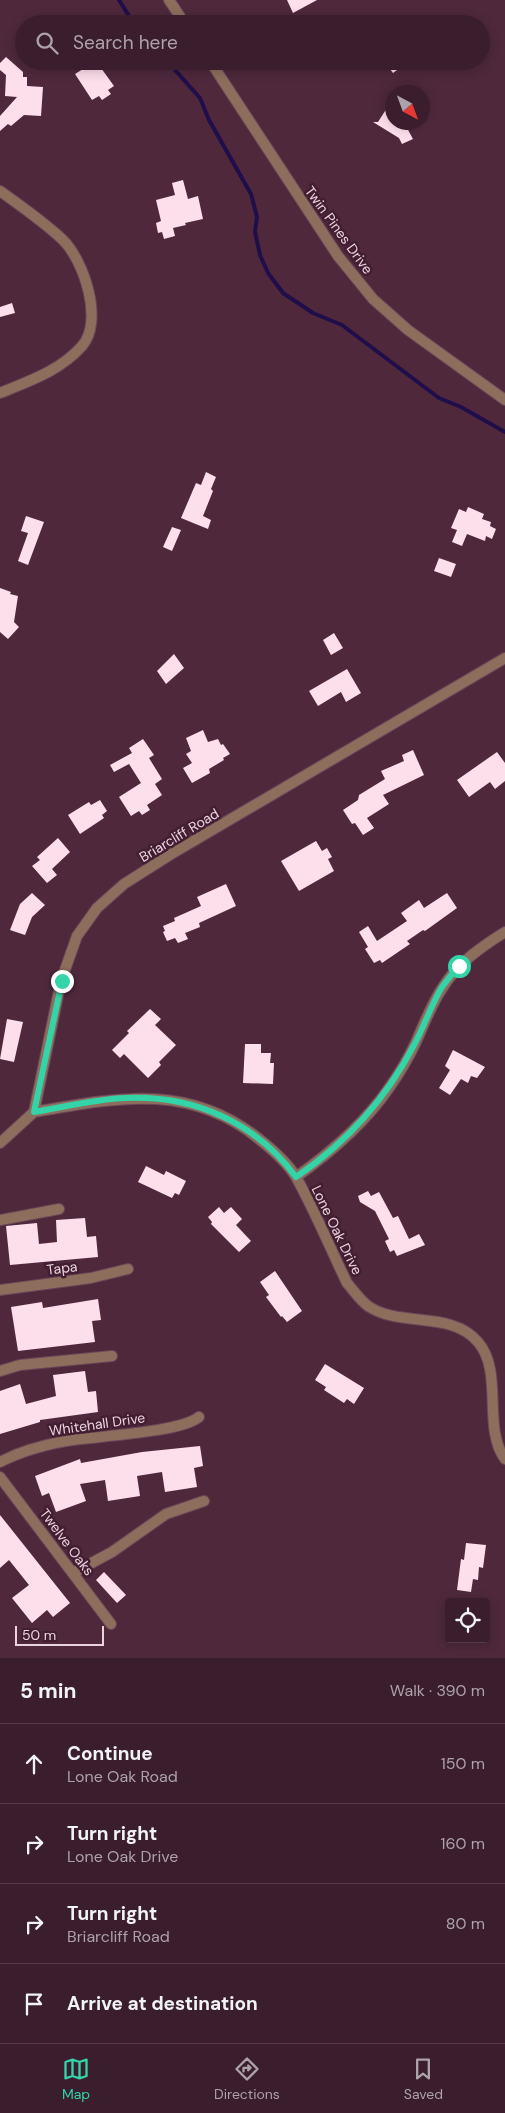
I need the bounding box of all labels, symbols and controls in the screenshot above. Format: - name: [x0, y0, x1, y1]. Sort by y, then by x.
- search box: [15, 15, 490, 70]
- icon: search: [33, 29, 61, 57]
- text: Search here: [73, 30, 178, 55]
- north arrow: [385, 85, 430, 130]
- street label: Twin Pines Drive: [301, 183, 377, 278]
- street label: Briarcliff Road: [136, 804, 222, 866]
- route start: [448, 955, 471, 978]
- route end: [51, 970, 74, 993]
- street label: Lone Oak Drive: [308, 1182, 366, 1278]
- street label: Tapa: [46, 1257, 78, 1279]
- street label: Whitehall Drive: [48, 1408, 146, 1440]
- street label: Twelve Oaks: [36, 1505, 98, 1579]
- map controls: [445, 1598, 490, 1643]
- button: locate: [445, 1598, 490, 1643]
- scale bar: [15, 1623, 104, 1646]
- text: 50 m: [22, 1626, 56, 1644]
- text: 5 min: [20, 1677, 76, 1705]
- text: Walk · 390 m: [390, 1680, 485, 1701]
- text: Continue: [67, 1741, 153, 1766]
- icon: ahead: [20, 1750, 48, 1778]
- text: 150 m: [441, 1753, 485, 1774]
- text: Lone Oak Road: [67, 1766, 178, 1787]
- text: Turn right: [67, 1821, 157, 1846]
- icon: right: [20, 1830, 48, 1858]
- text: 160 m: [441, 1833, 485, 1854]
- text: Lone Oak Drive: [67, 1846, 178, 1867]
- text: Turn right: [67, 1901, 157, 1926]
- icon: right: [20, 1910, 48, 1938]
- text: 80 m: [446, 1913, 485, 1934]
- text: Briarcliff Road: [67, 1926, 170, 1947]
- icon: arrive: [20, 1990, 48, 2018]
- text: Arrive at destination: [67, 1991, 258, 2016]
- tab: Map: [62, 2055, 90, 2103]
- tab: Directions: [214, 2055, 280, 2103]
- tab: Saved: [404, 2055, 443, 2103]

